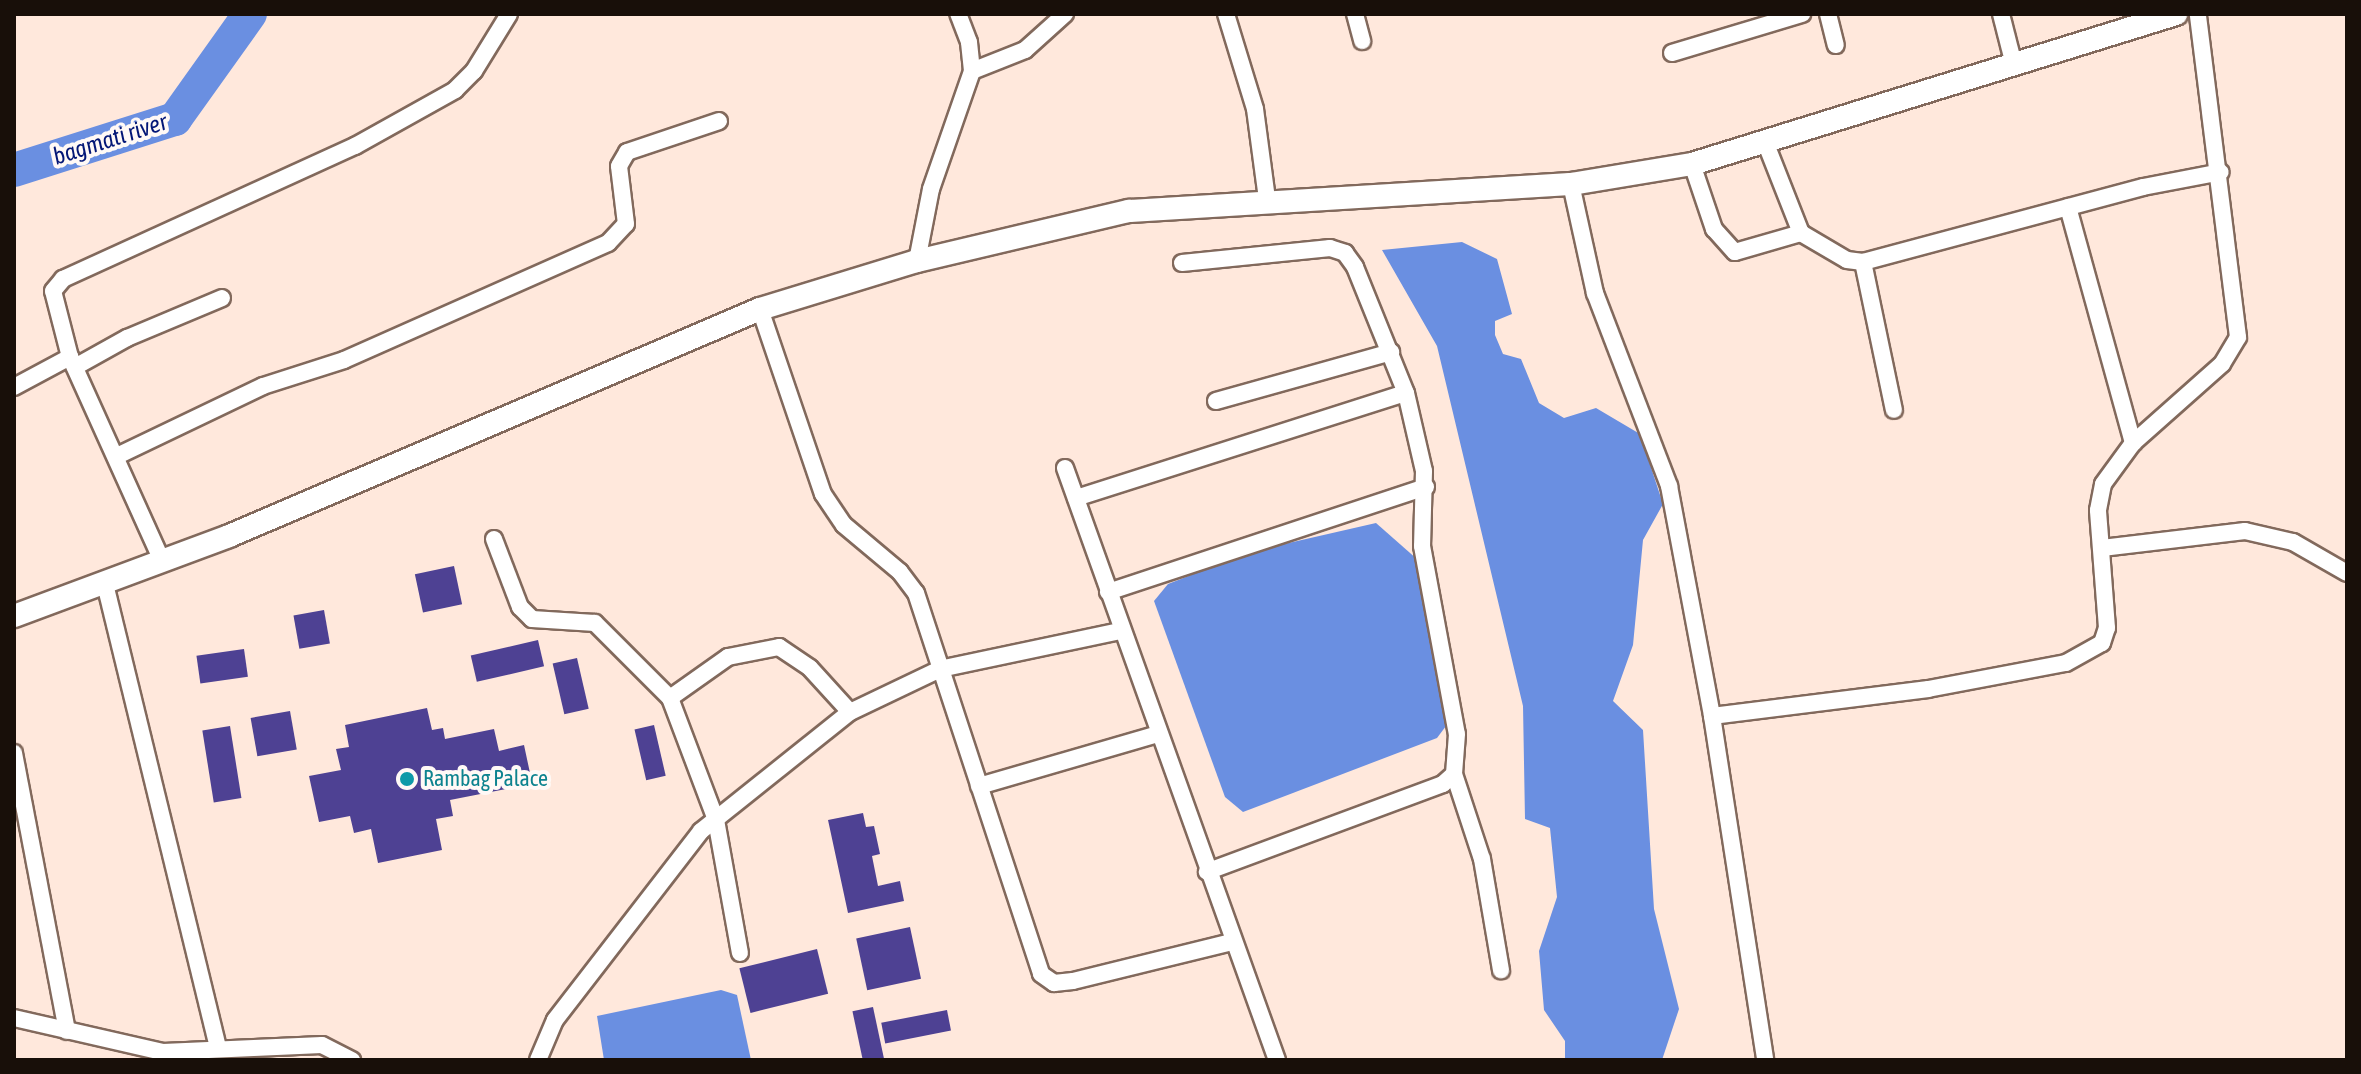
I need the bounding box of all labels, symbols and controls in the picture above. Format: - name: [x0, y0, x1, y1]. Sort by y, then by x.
- water label: bagmati river: [49, 107, 171, 171]
- place label: Rambag Palace: [423, 766, 548, 792]
- marker: Rambag Palace: [398, 770, 416, 788]

